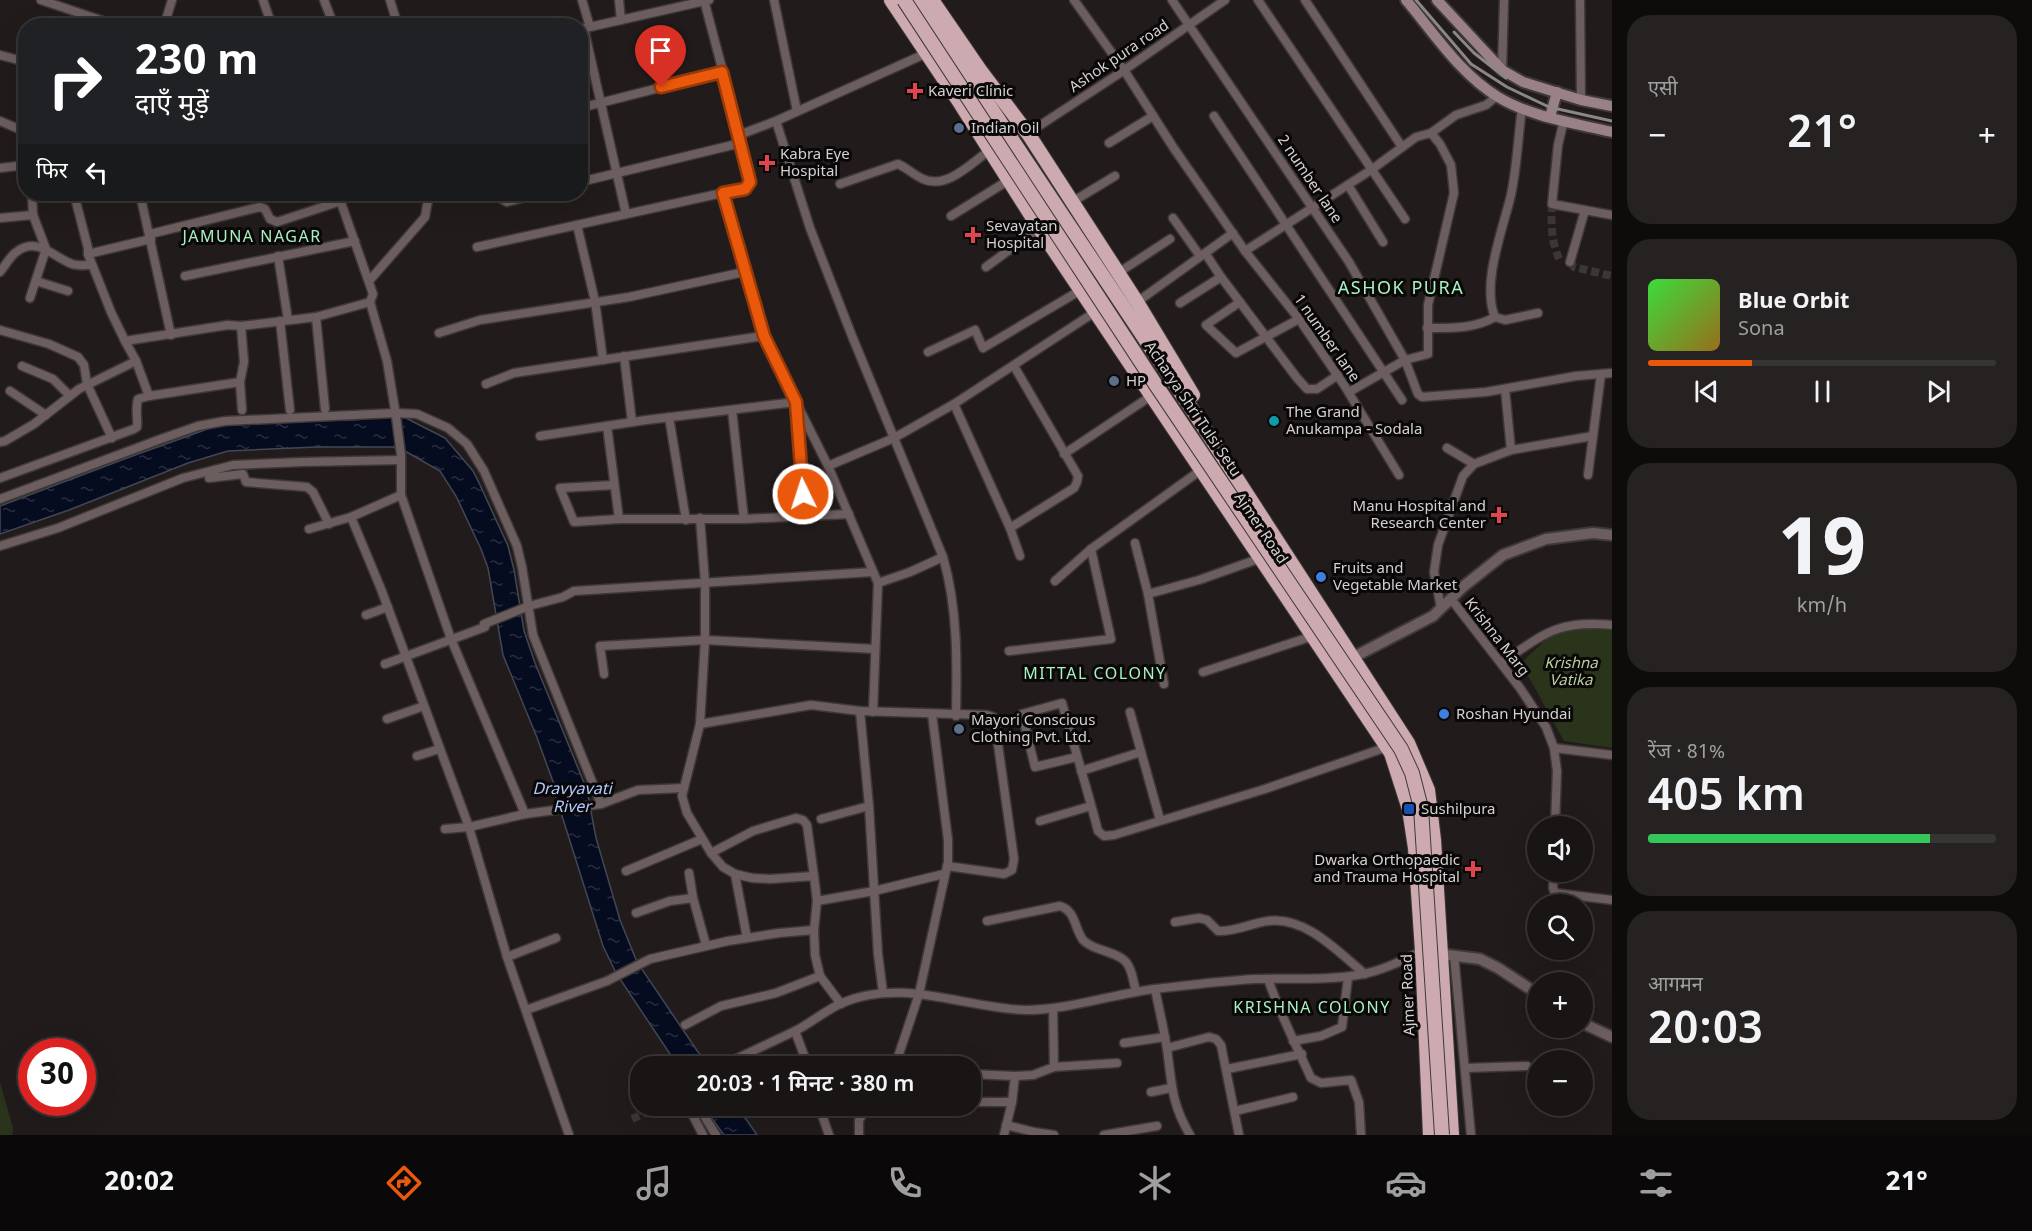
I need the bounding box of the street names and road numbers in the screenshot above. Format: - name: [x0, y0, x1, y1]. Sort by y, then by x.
- street label: Ashok pura road: [1066, 17, 1173, 98]
- street label: 2 number lane: [1272, 132, 1345, 228]
- street label: 1 number lane: [1289, 291, 1363, 386]
- street label: Acharya Shri Tulsi Setu: [1139, 339, 1244, 481]
- street label: Ajmer Road: [1229, 489, 1291, 568]
- street label: Krishna Marg: [1459, 595, 1532, 681]
- street label: Ajmer Road: [1399, 954, 1420, 1036]

